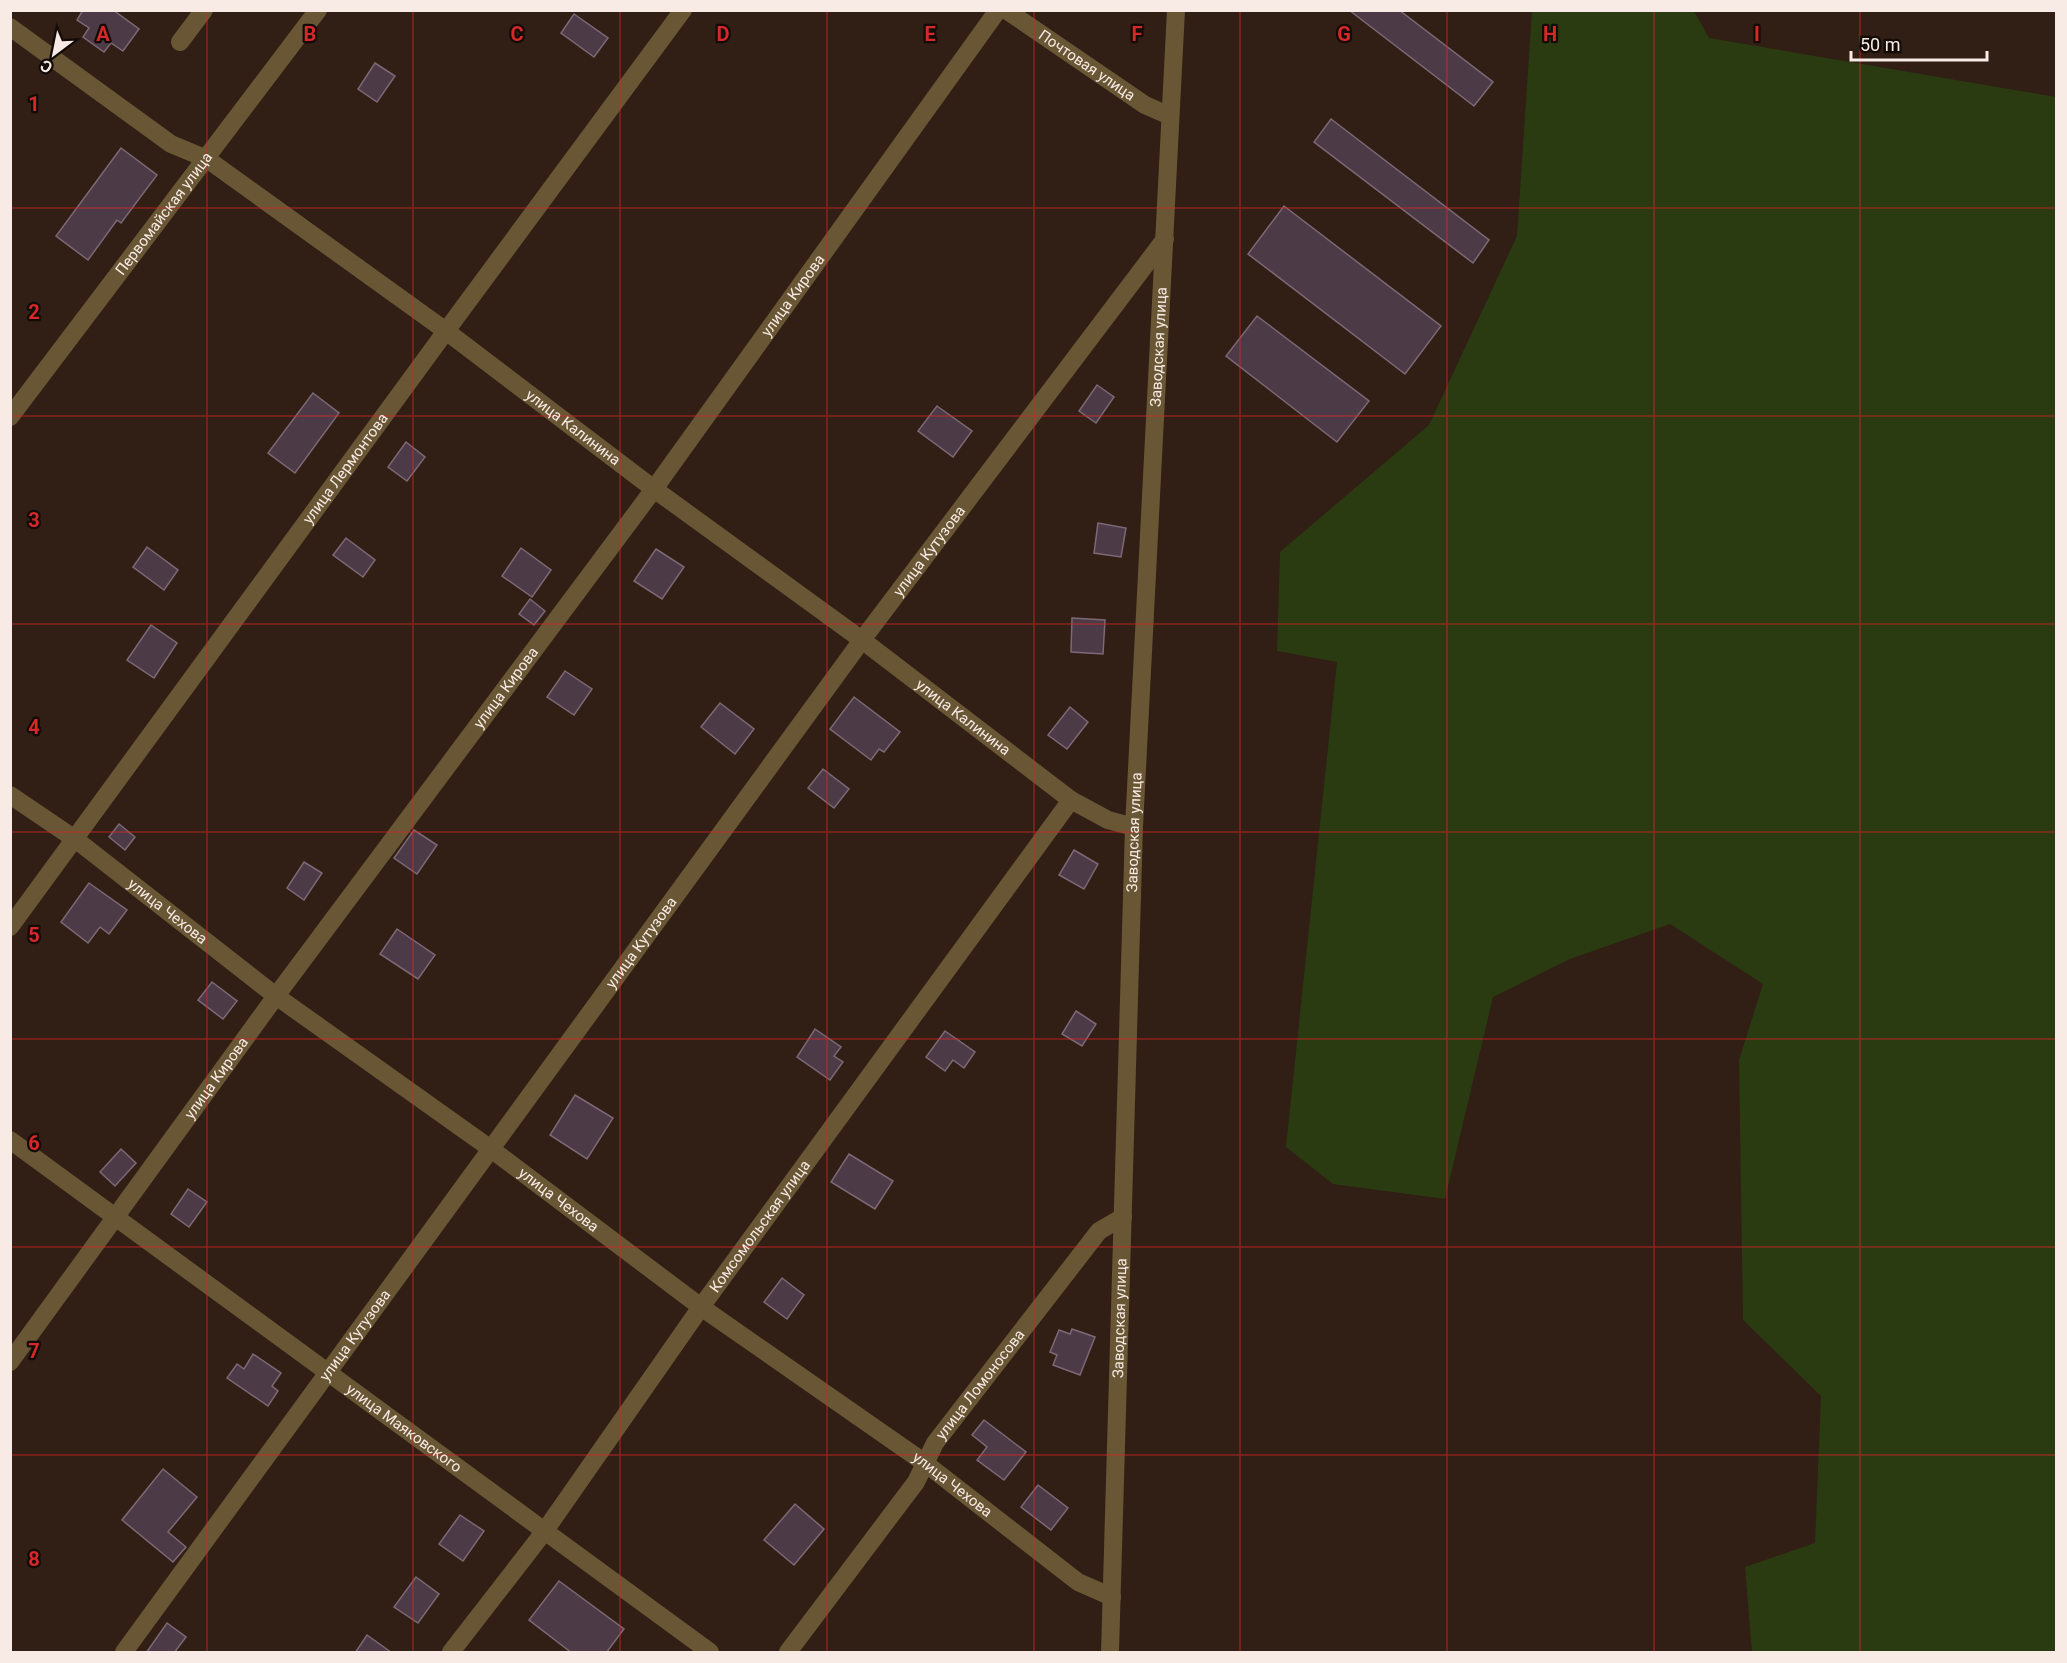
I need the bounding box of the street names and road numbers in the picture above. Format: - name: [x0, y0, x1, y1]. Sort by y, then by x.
- street label: Почтовая улица: [1035, 26, 1139, 105]
- street label: Первомайская улица: [112, 149, 216, 279]
- street label: улица Кирова: [757, 251, 828, 340]
- street label: Заводская улица: [1147, 287, 1171, 407]
- street label: улица Калинина: [522, 386, 624, 469]
- street label: улица Лермонтова: [299, 410, 392, 527]
- street label: улица Кутузова: [889, 502, 969, 600]
- street label: улица Кирова: [470, 643, 542, 732]
- street label: улица Калинина: [912, 675, 1014, 759]
- street label: Заводская улица: [1123, 772, 1146, 893]
- street label: улица Чехова: [124, 875, 211, 948]
- street label: улица Кутузова: [602, 893, 681, 992]
- street label: улица Кирова: [181, 1034, 252, 1123]
- street label: Комсомольская улица: [706, 1157, 814, 1296]
- street label: улица Чехова: [515, 1164, 602, 1236]
- street label: Заводская улица: [1109, 1258, 1130, 1378]
- street label: улица Кутузова: [316, 1286, 394, 1385]
- street label: улица Ломоносова: [932, 1326, 1028, 1443]
- street label: улица Маяковского: [343, 1380, 465, 1476]
- street label: улица Чехова: [909, 1448, 996, 1521]

